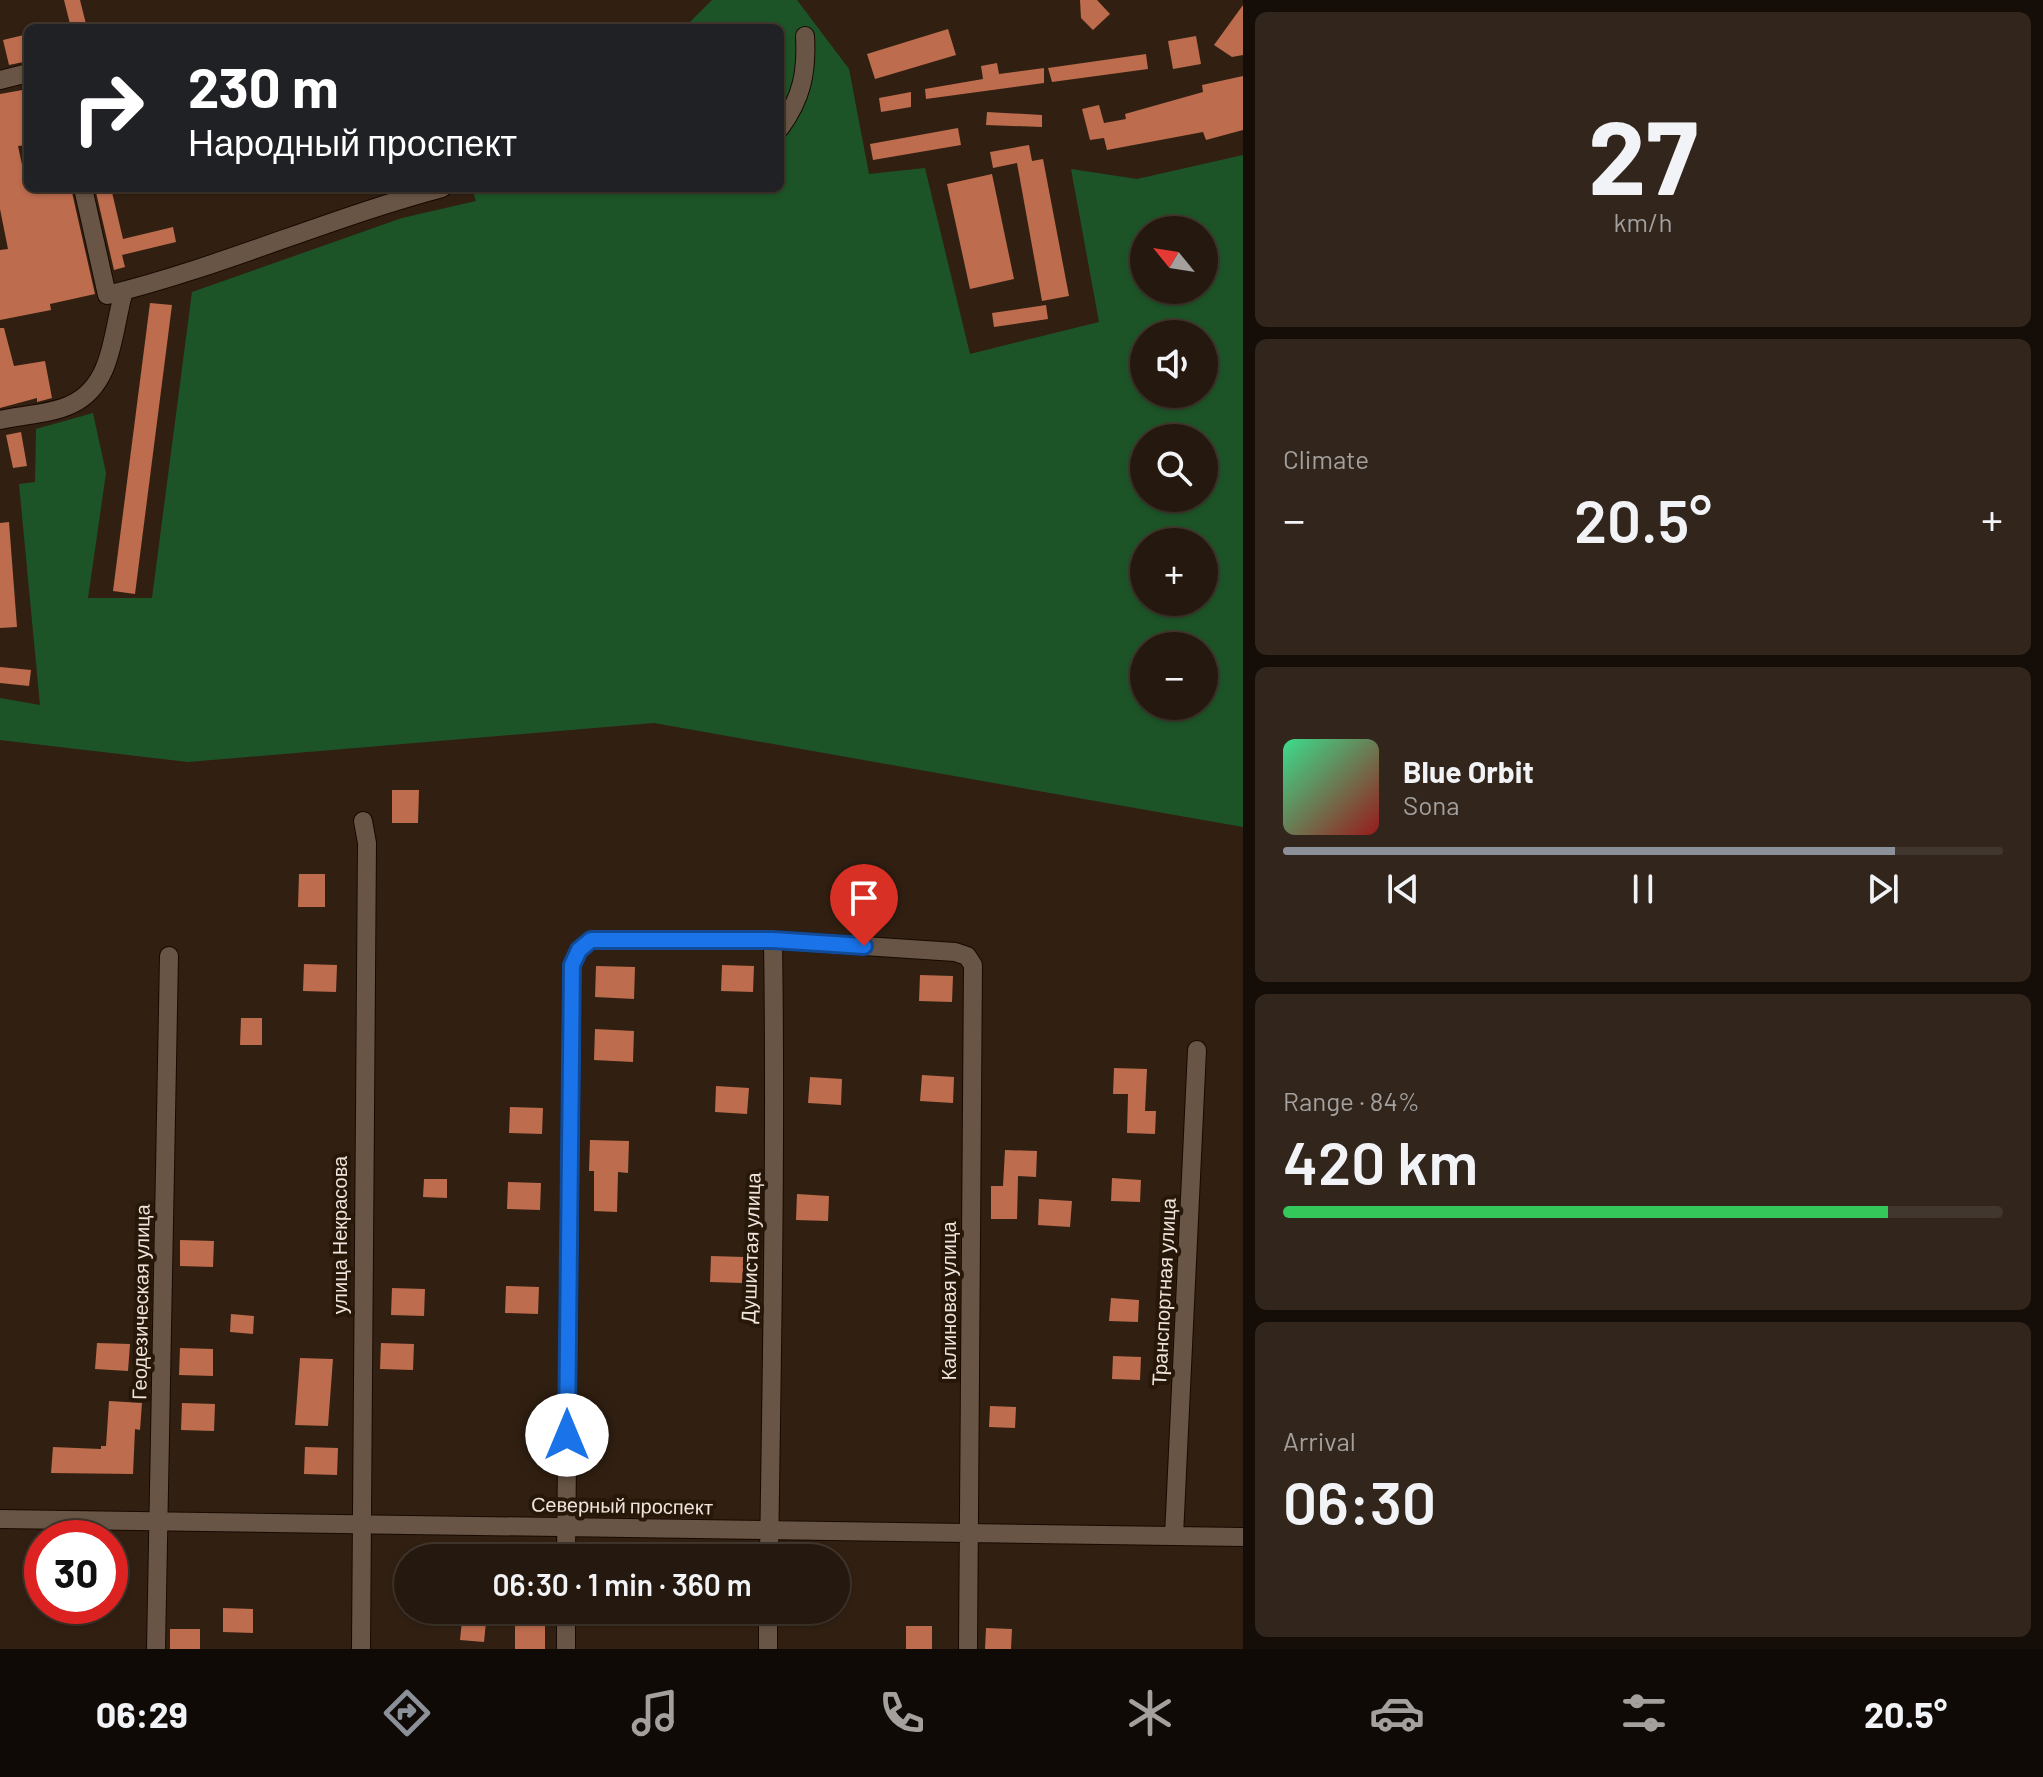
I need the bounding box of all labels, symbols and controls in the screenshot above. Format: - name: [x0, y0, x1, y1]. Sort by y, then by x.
- text: 230 m: [188, 52, 339, 119]
- icon: right: [56, 56, 160, 160]
- text: 27: [1588, 91, 1698, 216]
- text: Народный проспект: [188, 120, 517, 163]
- text: km/h: [1614, 206, 1672, 237]
- north arrow: [1130, 216, 1218, 304]
- map controls: [1130, 216, 1218, 720]
- button: sound: [1130, 320, 1218, 408]
- button: search: [1130, 424, 1218, 512]
- text: Climate: [1283, 443, 1369, 474]
- text: 20.5°: [1574, 483, 1712, 555]
- text: −: [1283, 492, 1305, 545]
- text: +: [1981, 492, 2003, 545]
- button: +: [1130, 528, 1218, 616]
- button: −: [1130, 632, 1218, 720]
- text: Blue Orbit: [1403, 753, 1534, 789]
- text: Sona: [1403, 789, 1460, 820]
- pin: [830, 864, 898, 946]
- icon: previous: [1381, 867, 1425, 911]
- icon: pause: [1621, 867, 1665, 911]
- icon: next: [1861, 867, 1905, 911]
- icon: arrive: [842, 876, 886, 920]
- text: Range · 84%: [1283, 1085, 1420, 1116]
- text: 420 km: [1283, 1125, 1478, 1197]
- street label: улица Некрасова: [327, 1155, 351, 1314]
- street label: Душистая улица: [735, 1171, 765, 1324]
- street label: Транспортная улица: [1146, 1196, 1180, 1387]
- street label: Геодезическая улица: [126, 1203, 154, 1400]
- street label: Калиновая улица: [936, 1221, 960, 1381]
- position arrow: [525, 1393, 609, 1477]
- text: Arrival: [1283, 1425, 1356, 1456]
- text: 06:30: [1283, 1465, 1436, 1537]
- street label: Северный проспект: [531, 1491, 713, 1519]
- speed limit sign: 30: [24, 1520, 128, 1624]
- text: 06:30 · 1 min · 360 m: [492, 1566, 752, 1602]
- icon: directions: [379, 1685, 435, 1741]
- icon: music: [627, 1685, 683, 1741]
- icon: phone: [874, 1685, 930, 1741]
- icon: climate: [1122, 1685, 1178, 1741]
- icon: car: [1369, 1685, 1425, 1741]
- icon: filters: [1616, 1685, 1672, 1741]
- text: 06:29: [96, 1692, 188, 1735]
- text: 20.5°: [1864, 1692, 1947, 1735]

